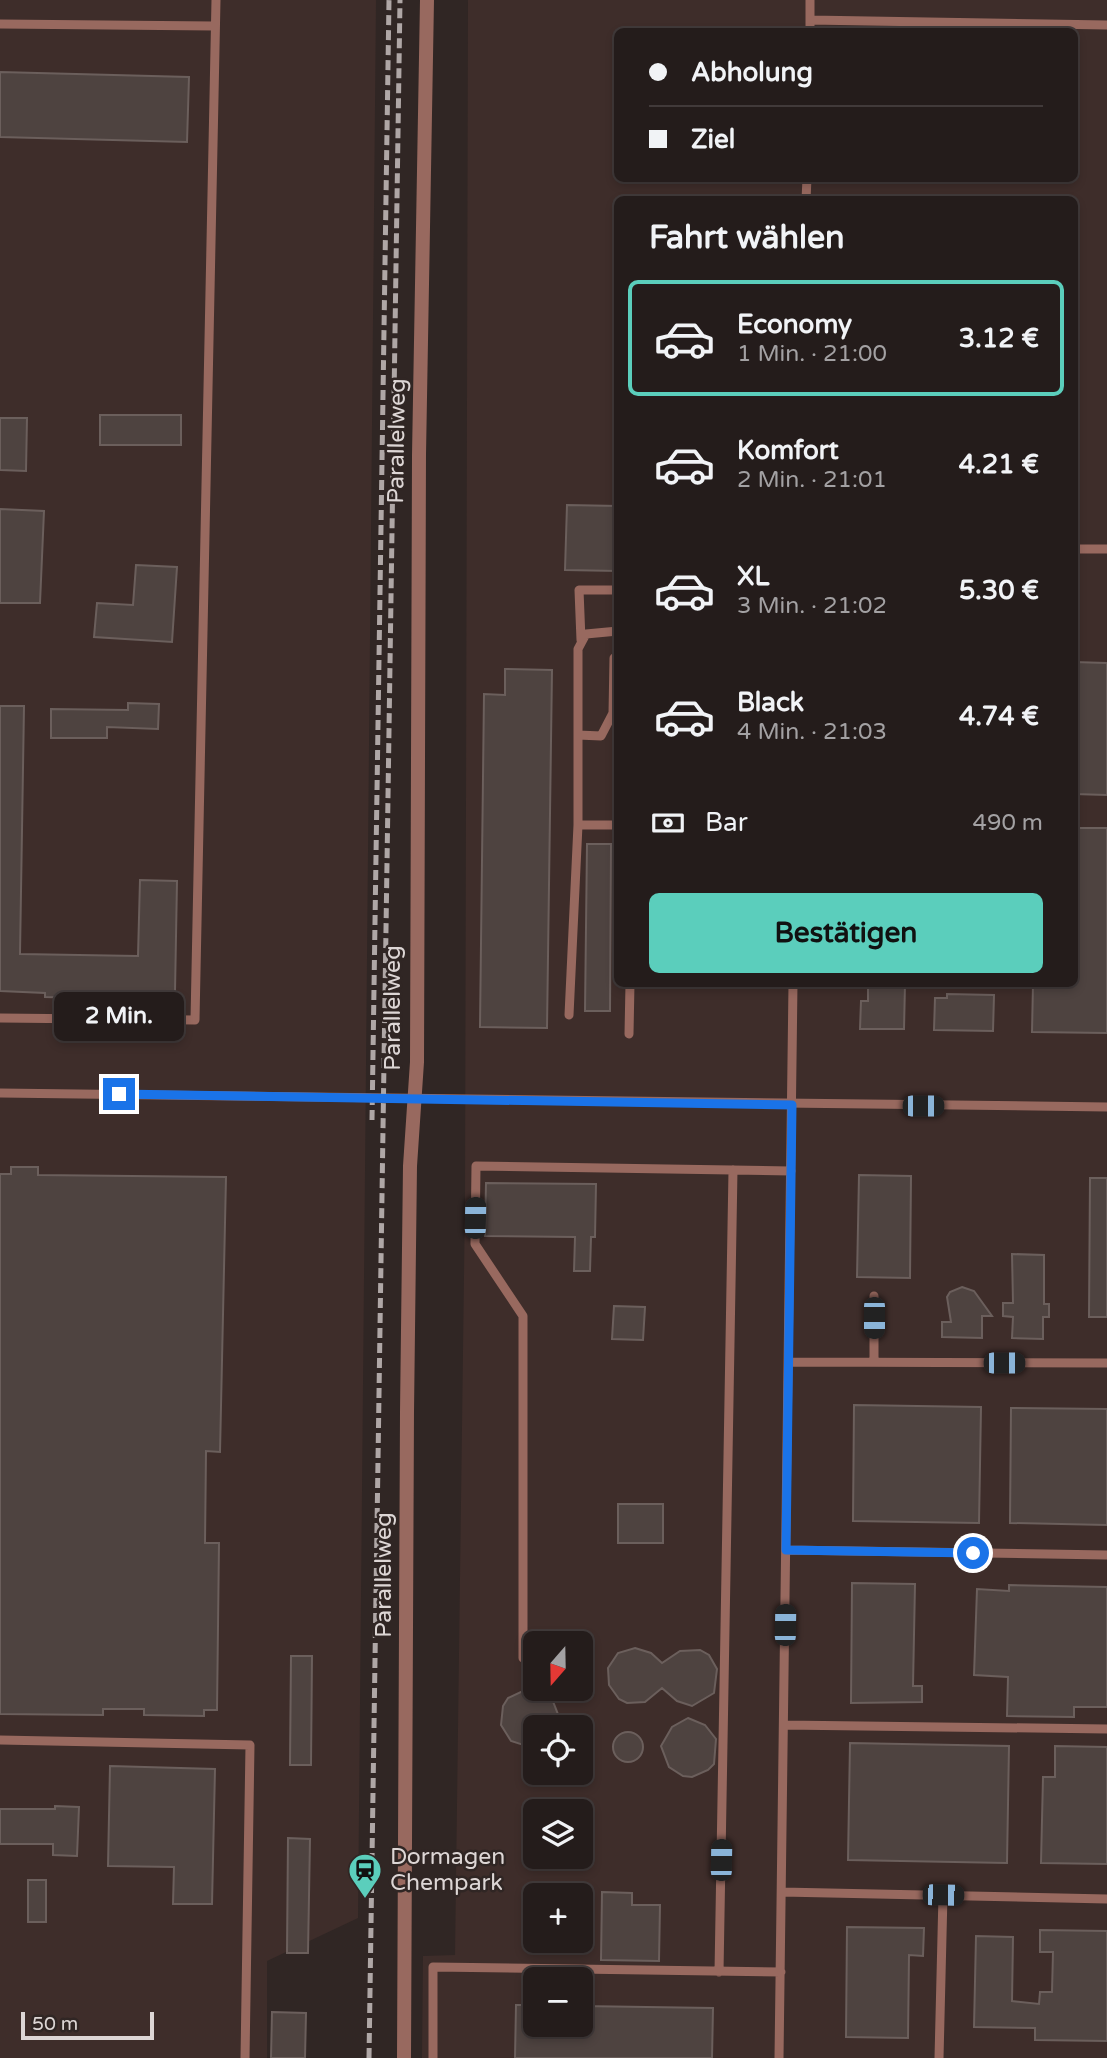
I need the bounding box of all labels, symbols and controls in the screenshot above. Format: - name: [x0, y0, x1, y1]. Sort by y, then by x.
- text: Abholung: [691, 57, 813, 88]
- text: Ziel: [691, 124, 735, 155]
- text: Fahrt wählen: [649, 219, 845, 257]
- icon: car: [653, 307, 716, 370]
- text: Economy: [737, 309, 852, 340]
- text: 3.12 €: [959, 323, 1039, 354]
- text: 1 Min. · 21:00: [737, 340, 887, 368]
- street label: Parallelweg: [382, 378, 412, 504]
- icon: car: [653, 433, 716, 496]
- text: Komfort: [737, 435, 839, 466]
- text: 4.21 €: [959, 449, 1039, 480]
- text: 2 Min. · 21:01: [737, 466, 887, 494]
- icon: car: [653, 559, 716, 622]
- text: XL: [737, 561, 769, 592]
- text: 5.30 €: [959, 575, 1039, 606]
- text: 3 Min. · 21:02: [737, 592, 887, 620]
- icon: car: [653, 685, 716, 748]
- text: Black: [737, 687, 804, 718]
- text: 4.74 €: [959, 701, 1039, 732]
- text: 4 Min. · 21:03: [737, 718, 887, 746]
- icon: cash: [649, 804, 687, 842]
- text: Bar: [705, 807, 748, 838]
- text: 490 m: [973, 809, 1043, 837]
- button: Bestätigen: [649, 893, 1043, 973]
- street label: Parallelweg: [379, 945, 407, 1071]
- callout: 2 Min.: [54, 992, 184, 1042]
- text: 2 Min.: [85, 1002, 153, 1030]
- route end: [103, 1078, 135, 1110]
- car: [903, 1096, 945, 1117]
- car: [465, 1197, 486, 1239]
- car: [864, 1297, 885, 1339]
- car: [984, 1353, 1026, 1374]
- street label: Parallelweg: [370, 1512, 398, 1638]
- route start: [957, 1537, 989, 1569]
- car: [775, 1604, 796, 1646]
- north arrow: [523, 1631, 593, 1701]
- map controls: [523, 1631, 593, 2037]
- button: locate: [523, 1715, 593, 1785]
- button: layers: [523, 1799, 593, 1869]
- car: [711, 1839, 732, 1881]
- place label: Dormagen Chempark: [390, 1843, 505, 1897]
- station icon: Dormagen Chempark: [346, 1851, 384, 1900]
- button: +: [523, 1883, 593, 1953]
- car: [922, 1884, 965, 1906]
- button: −: [523, 1967, 593, 2037]
- scale bar: [21, 2009, 154, 2041]
- text: 50 m: [32, 2013, 78, 2035]

